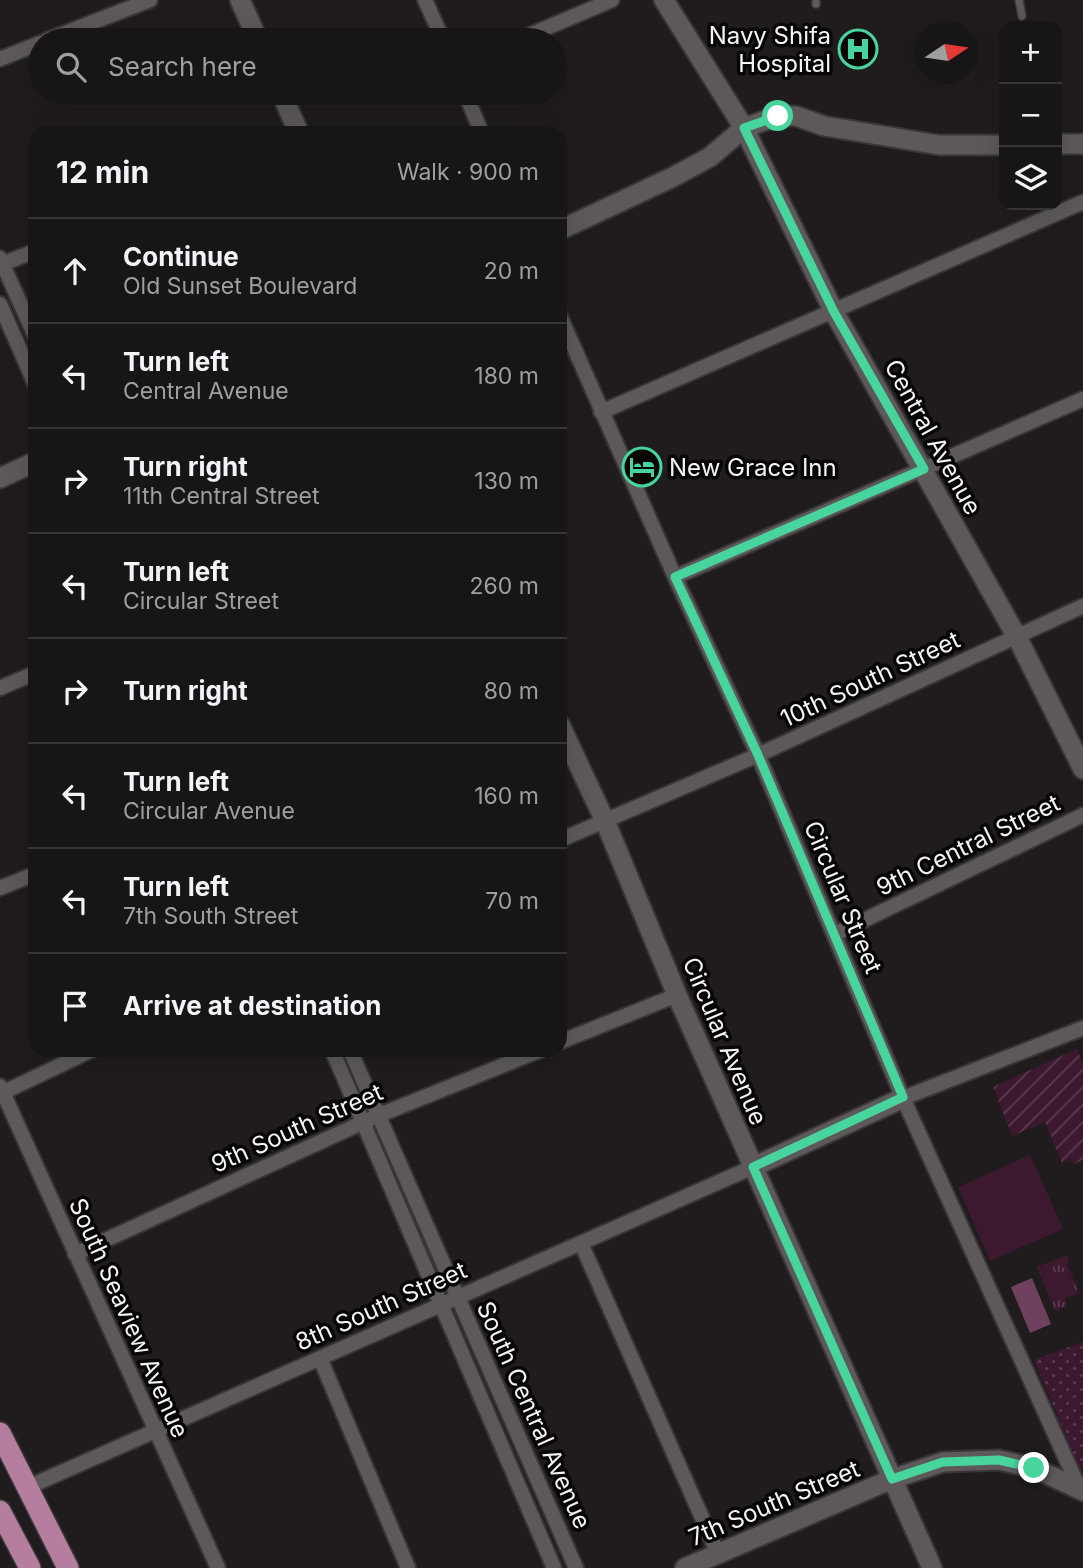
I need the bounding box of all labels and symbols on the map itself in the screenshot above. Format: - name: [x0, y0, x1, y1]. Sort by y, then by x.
- place label: Navy Shifa Hospital: [709, 21, 831, 78]
- north arrow: [915, 21, 978, 84]
- hospital icon: Navy Shifa Hospital: [837, 28, 879, 70]
- route start: [762, 100, 793, 131]
- street label: Central Avenue: [878, 354, 988, 520]
- hotel icon: New Grace Inn: [621, 446, 663, 488]
- place label: New Grace Inn: [669, 453, 837, 482]
- street label: 10th South Street: [776, 625, 964, 733]
- street label: 9th Central Street: [872, 788, 1065, 902]
- street label: Circular Street: [798, 816, 888, 978]
- street label: Circular Avenue: [677, 953, 773, 1129]
- street label: 9th South Street: [207, 1077, 387, 1179]
- street label: South Seaview Avenue: [63, 1194, 195, 1442]
- street label: 8th South Street: [291, 1255, 471, 1357]
- street label: South Central Avenue: [471, 1297, 597, 1533]
- route end: [1018, 1452, 1049, 1483]
- street label: 7th South Street: [684, 1454, 864, 1552]

